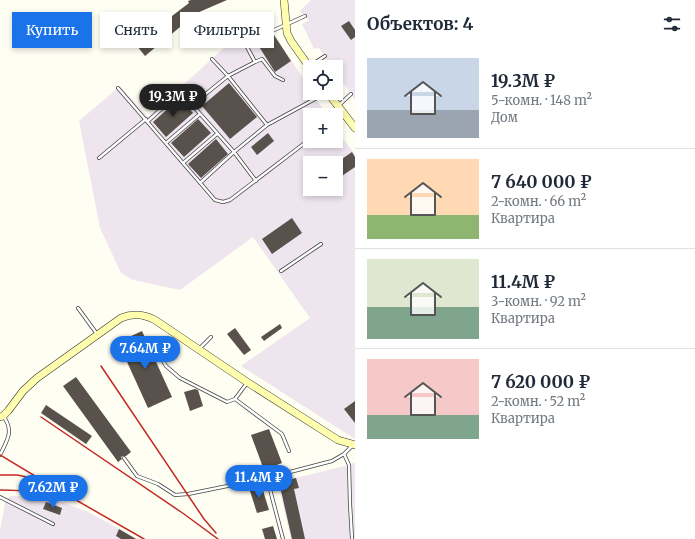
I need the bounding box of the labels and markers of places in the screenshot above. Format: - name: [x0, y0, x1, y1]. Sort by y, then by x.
- pin: 19.3M ₽: [136, 84, 210, 118]
- pin: 7.64M ₽: [108, 336, 182, 370]
- pin: 11.4M ₽: [222, 465, 296, 499]
- pin: 7.62M ₽: [16, 475, 90, 509]

